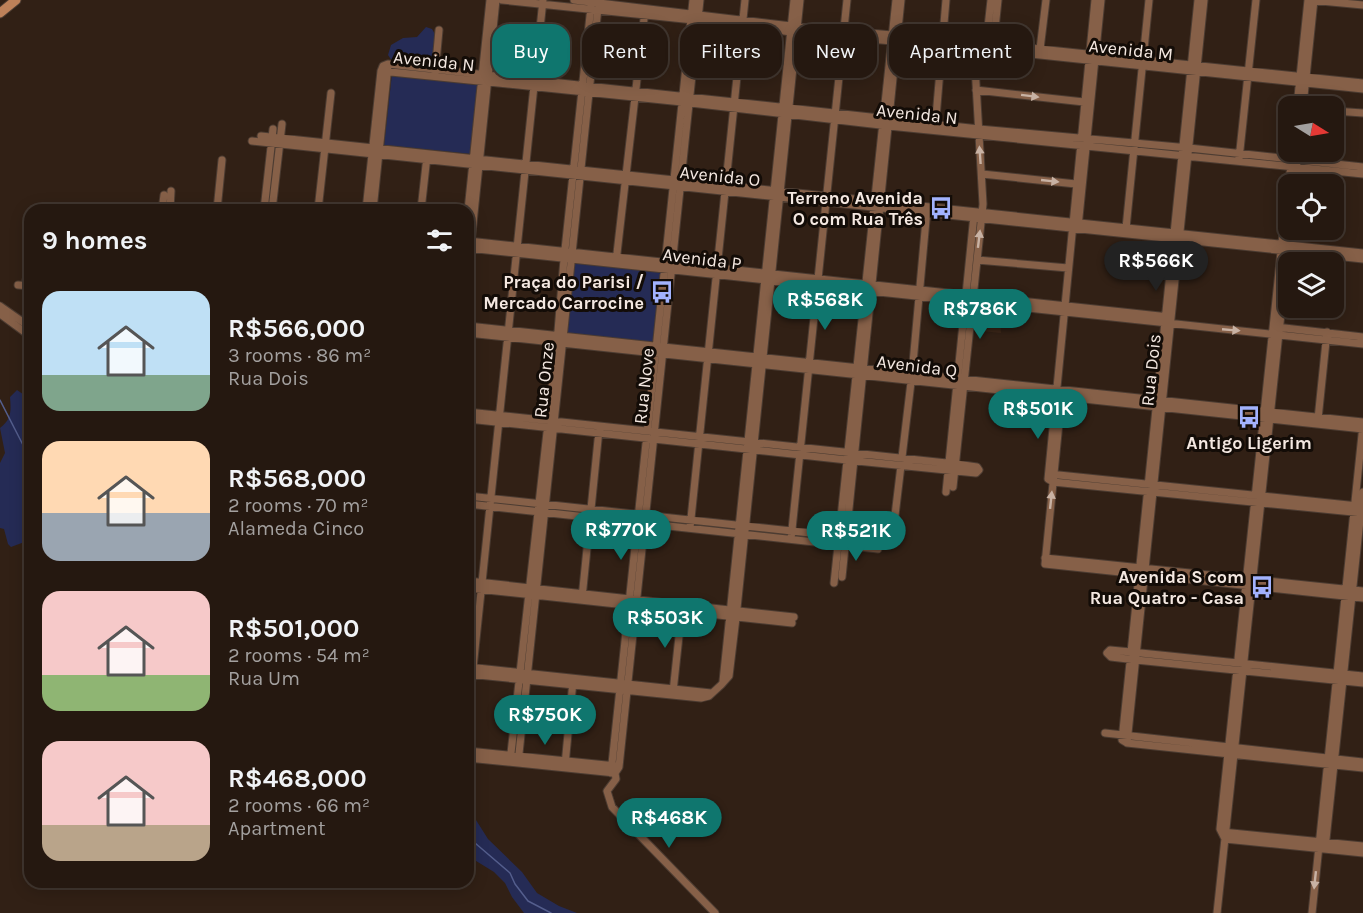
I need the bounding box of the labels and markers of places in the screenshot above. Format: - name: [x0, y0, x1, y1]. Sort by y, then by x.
- place label: Terreno Avenida O com Rua Três: [787, 187, 923, 230]
- bus stop icon: Terreno Avenida O com Rua Três: [928, 195, 954, 221]
- pin: R$566K: [1107, 241, 1205, 292]
- place label: Praça do Parisi / Mercado Carrocine: [483, 271, 644, 314]
- bus stop icon: Praça do Parisi / Mercado Carrocine: [649, 279, 675, 305]
- pin: R$568K: [776, 280, 874, 331]
- pin: R$786K: [931, 289, 1029, 340]
- pin: R$501K: [989, 389, 1087, 440]
- bus stop icon: Antigo Ligerim: [1236, 404, 1262, 430]
- place label: Antigo Ligerim: [1186, 432, 1312, 454]
- pin: R$770K: [572, 510, 670, 561]
- pin: R$521K: [807, 511, 905, 562]
- place label: Avenida S com Rua Quatro - Casa: [1090, 566, 1244, 609]
- bus stop icon: Avenida S com Rua Quatro - Casa: [1249, 574, 1275, 600]
- pin: R$503K: [616, 598, 714, 649]
- pin: R$750K: [496, 695, 594, 746]
- pin: R$468K: [620, 798, 718, 849]

